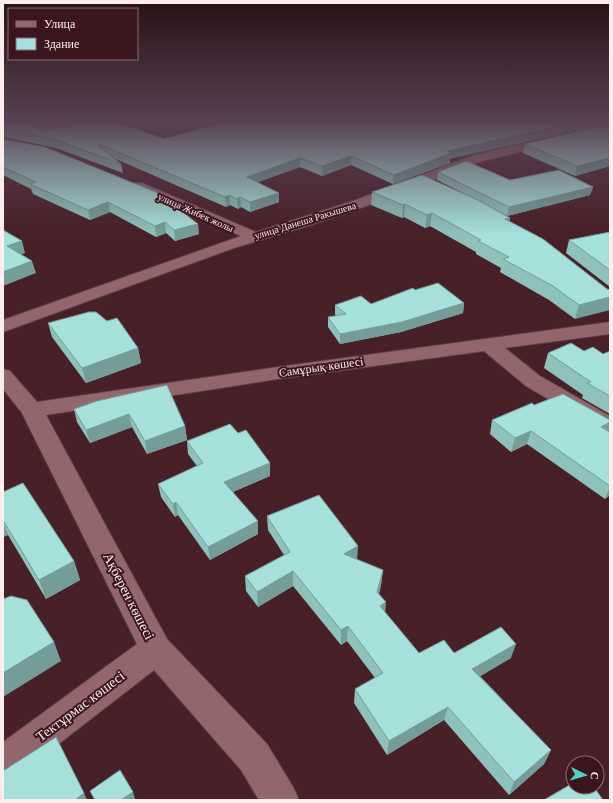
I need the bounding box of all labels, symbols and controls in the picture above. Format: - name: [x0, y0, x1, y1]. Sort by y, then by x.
- legend: [8, 8, 138, 60]
- text: Улица: [44, 17, 76, 31]
- text: Здание: [44, 37, 79, 51]
- street label: улица Жибек жолы: [156, 191, 236, 234]
- street label: улица Данеша Ракышева: [253, 200, 358, 241]
- street label: Самұрық көшесі: [278, 354, 365, 380]
- street label: Ақберен көшесі: [100, 550, 157, 642]
- street label: Тектұрмас көшесі: [33, 668, 128, 744]
- north arrow: [565, 755, 605, 795]
- text: С: [589, 771, 601, 780]

